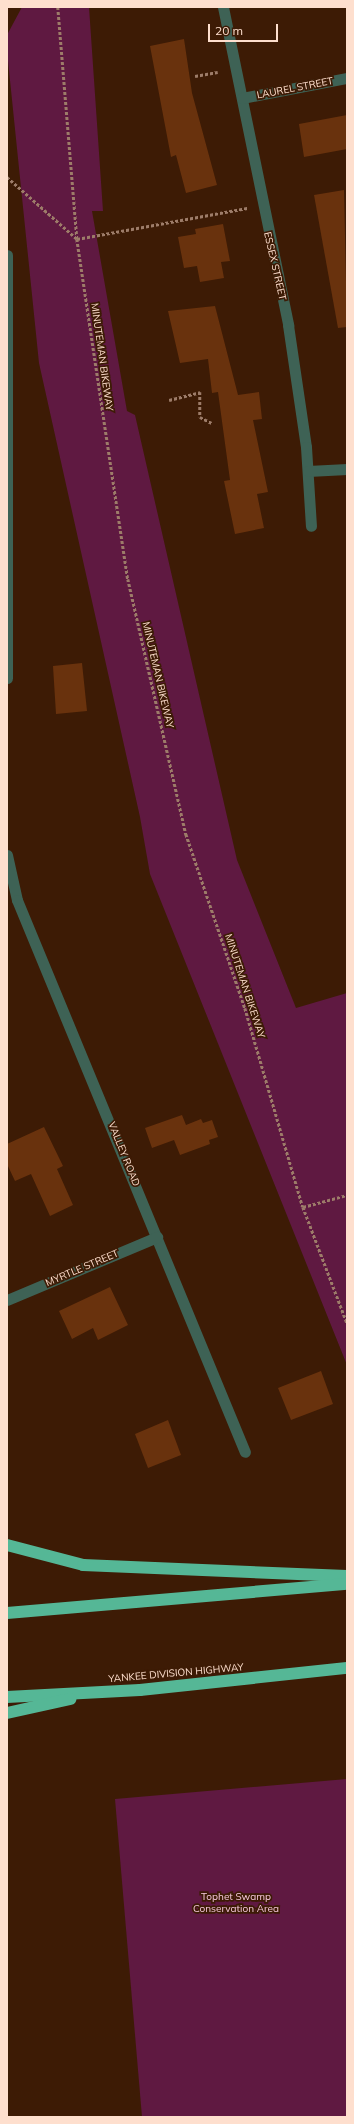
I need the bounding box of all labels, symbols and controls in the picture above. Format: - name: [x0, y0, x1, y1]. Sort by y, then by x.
- scale bar: [210, 16, 280, 42]
- text: 20 m: [215, 23, 243, 38]
- street label: LAUREL STREET: [256, 75, 334, 101]
- street label: ESSEX STREET: [261, 231, 289, 301]
- street label: MINUTEMAN BIKEWAY: [88, 302, 116, 412]
- street label: MINUTEMAN BIKEWAY: [140, 621, 176, 729]
- street label: MINUTEMAN BIKEWAY: [222, 932, 268, 1040]
- street label: VALLEY ROAD: [106, 1120, 142, 1188]
- street label: MYRTLE STREET: [44, 1247, 120, 1289]
- street label: YANKEE DIVISION HIGHWAY: [108, 1661, 244, 1685]
- park label: Tophet Swamp Conservation Area: [193, 1890, 279, 1914]

